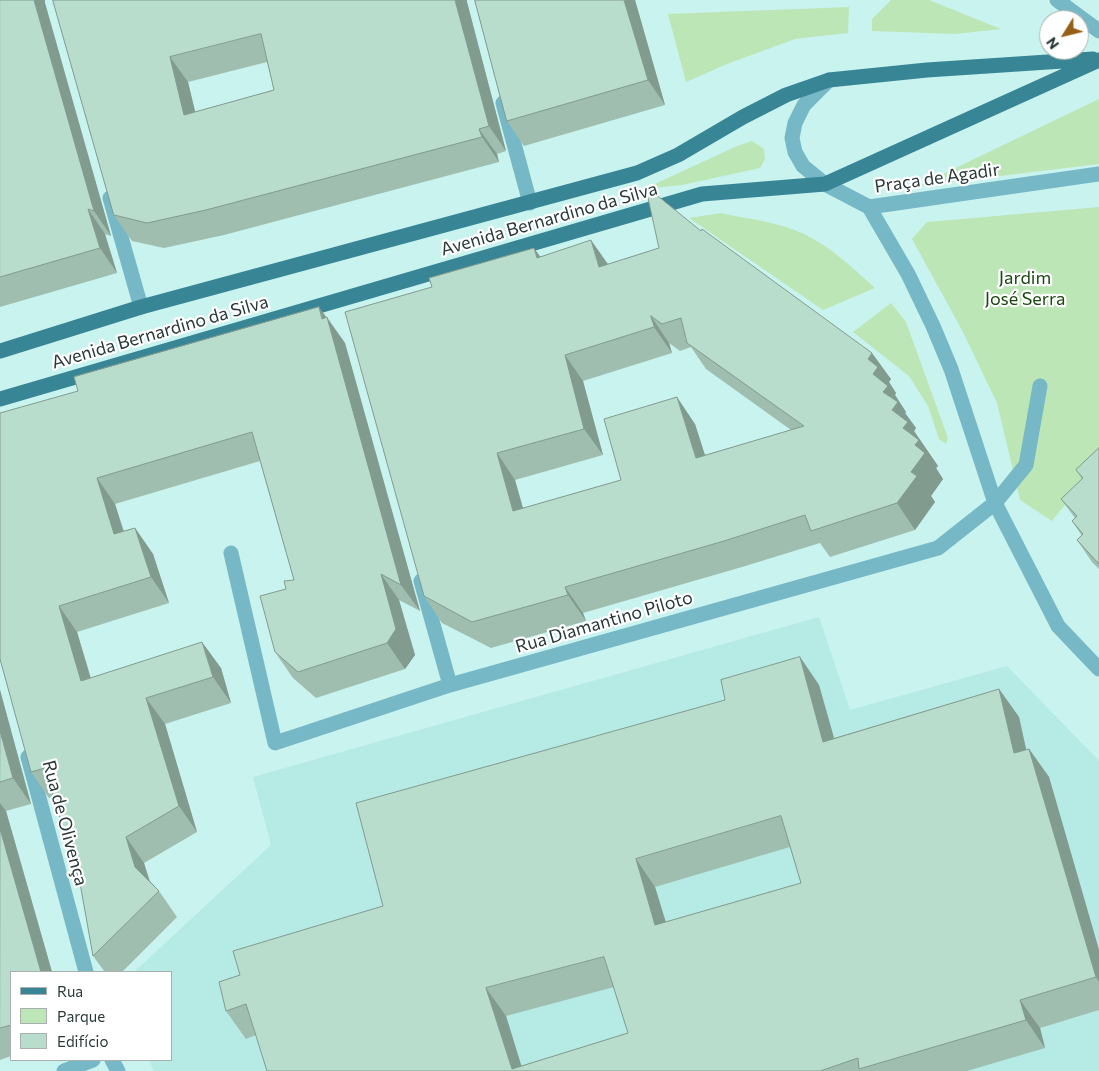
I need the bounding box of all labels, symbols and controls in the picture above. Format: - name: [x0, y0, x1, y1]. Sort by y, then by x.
- north arrow: [1039, 10, 1089, 60]
- text: N: [1042, 34, 1062, 53]
- street label: Praça de Agadir: [873, 159, 1001, 197]
- street label: Avenida Bernardino da Silva: [438, 178, 660, 260]
- park label: Jardim José Serra: [985, 267, 1065, 310]
- street label: Avenida Bernardino da Silva: [49, 291, 271, 373]
- street label: Rua Diamantino Piloto: [513, 586, 695, 658]
- street label: Rua de Olivença: [38, 758, 92, 888]
- legend: [10, 971, 172, 1061]
- text: Rua: [57, 982, 83, 1000]
- text: Parque: [57, 1007, 105, 1025]
- text: Edifício: [57, 1032, 108, 1050]

